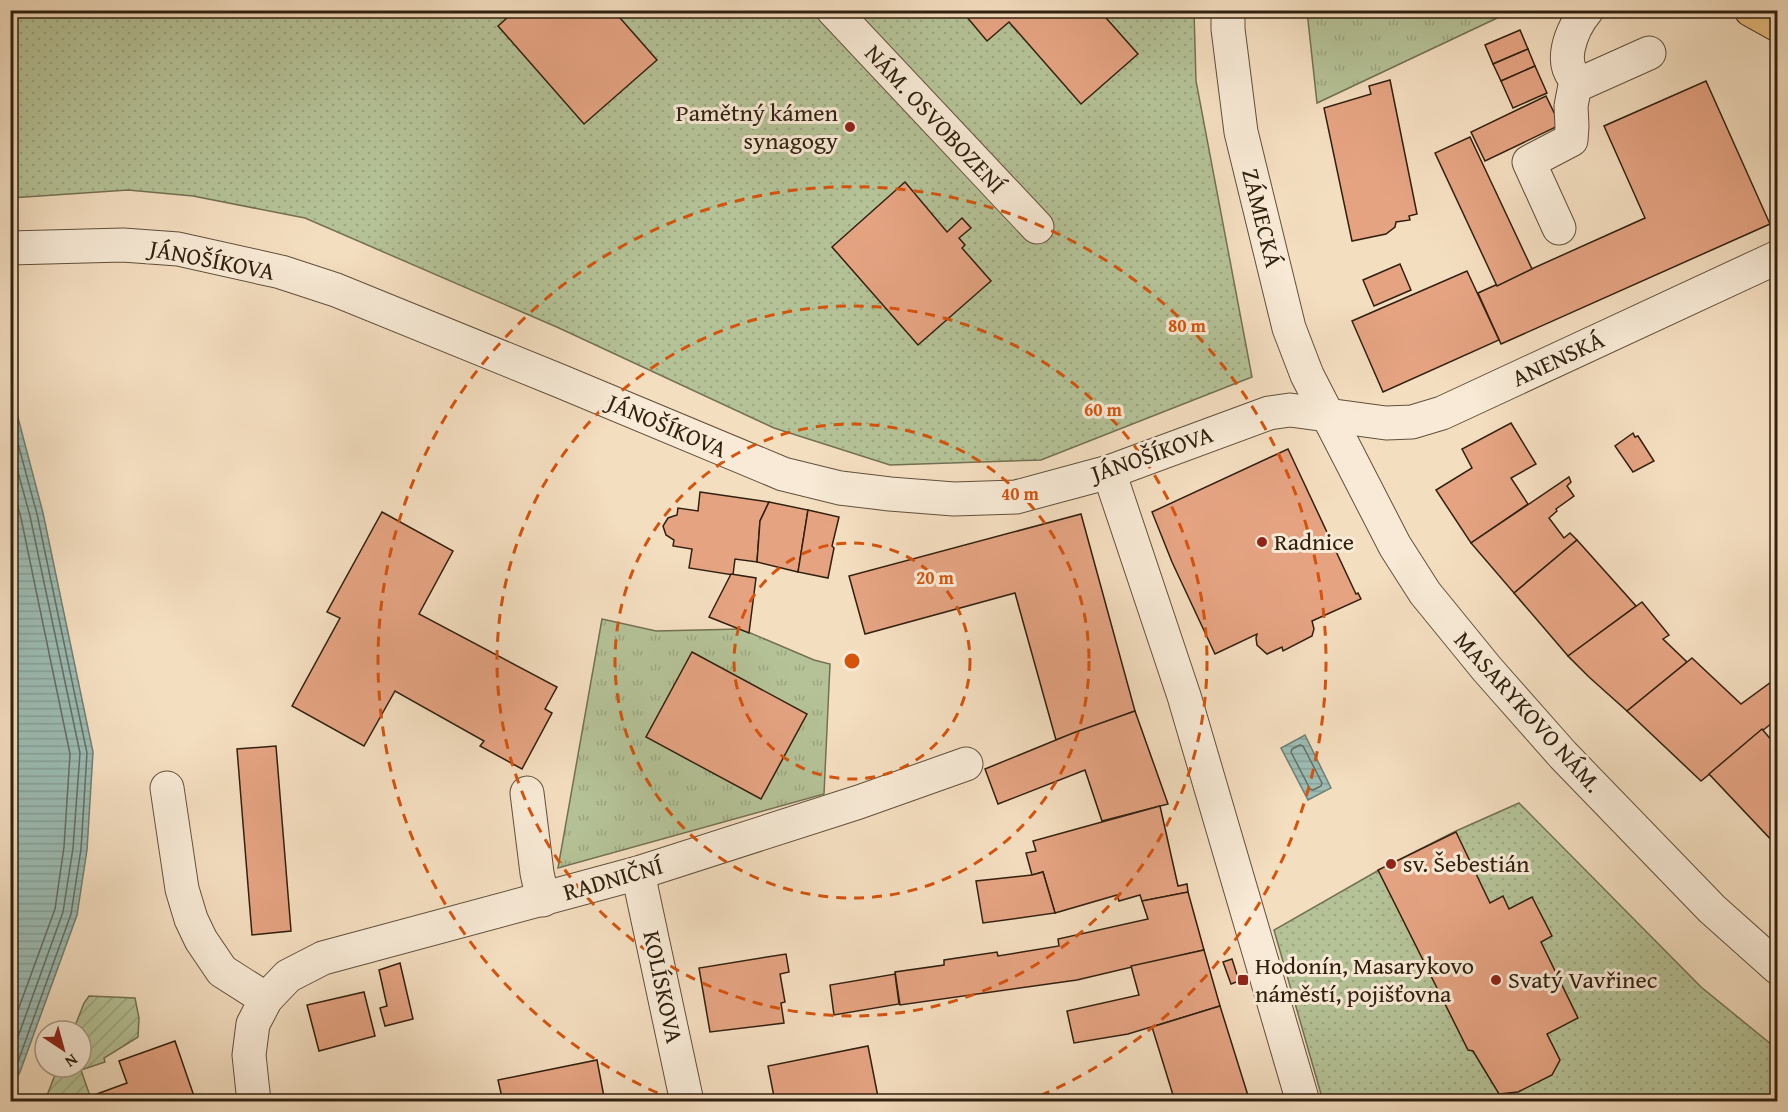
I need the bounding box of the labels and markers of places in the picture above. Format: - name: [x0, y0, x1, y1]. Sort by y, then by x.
- place label: Pamětný kámen synagogy: [676, 95, 839, 158]
- marker: Pamětný kámen synagogy: [843, 120, 857, 134]
- place label: Radnice: [1274, 524, 1354, 559]
- marker: Radnice: [1255, 535, 1269, 549]
- centre of rings: [842, 651, 862, 671]
- place label: sv. Šebestián: [1403, 846, 1530, 881]
- marker: sv. Šebestián: [1384, 857, 1398, 871]
- place label: Hodonín, Masarykovo náměstí, pojišťovna: [1255, 948, 1474, 1011]
- place label: Svatý Vavřinec: [1508, 962, 1658, 997]
- marker: Hodonín, Masarykovo náměstí, pojišťovna: [1236, 973, 1250, 987]
- marker: Svatý Vavřinec: [1489, 973, 1503, 987]

